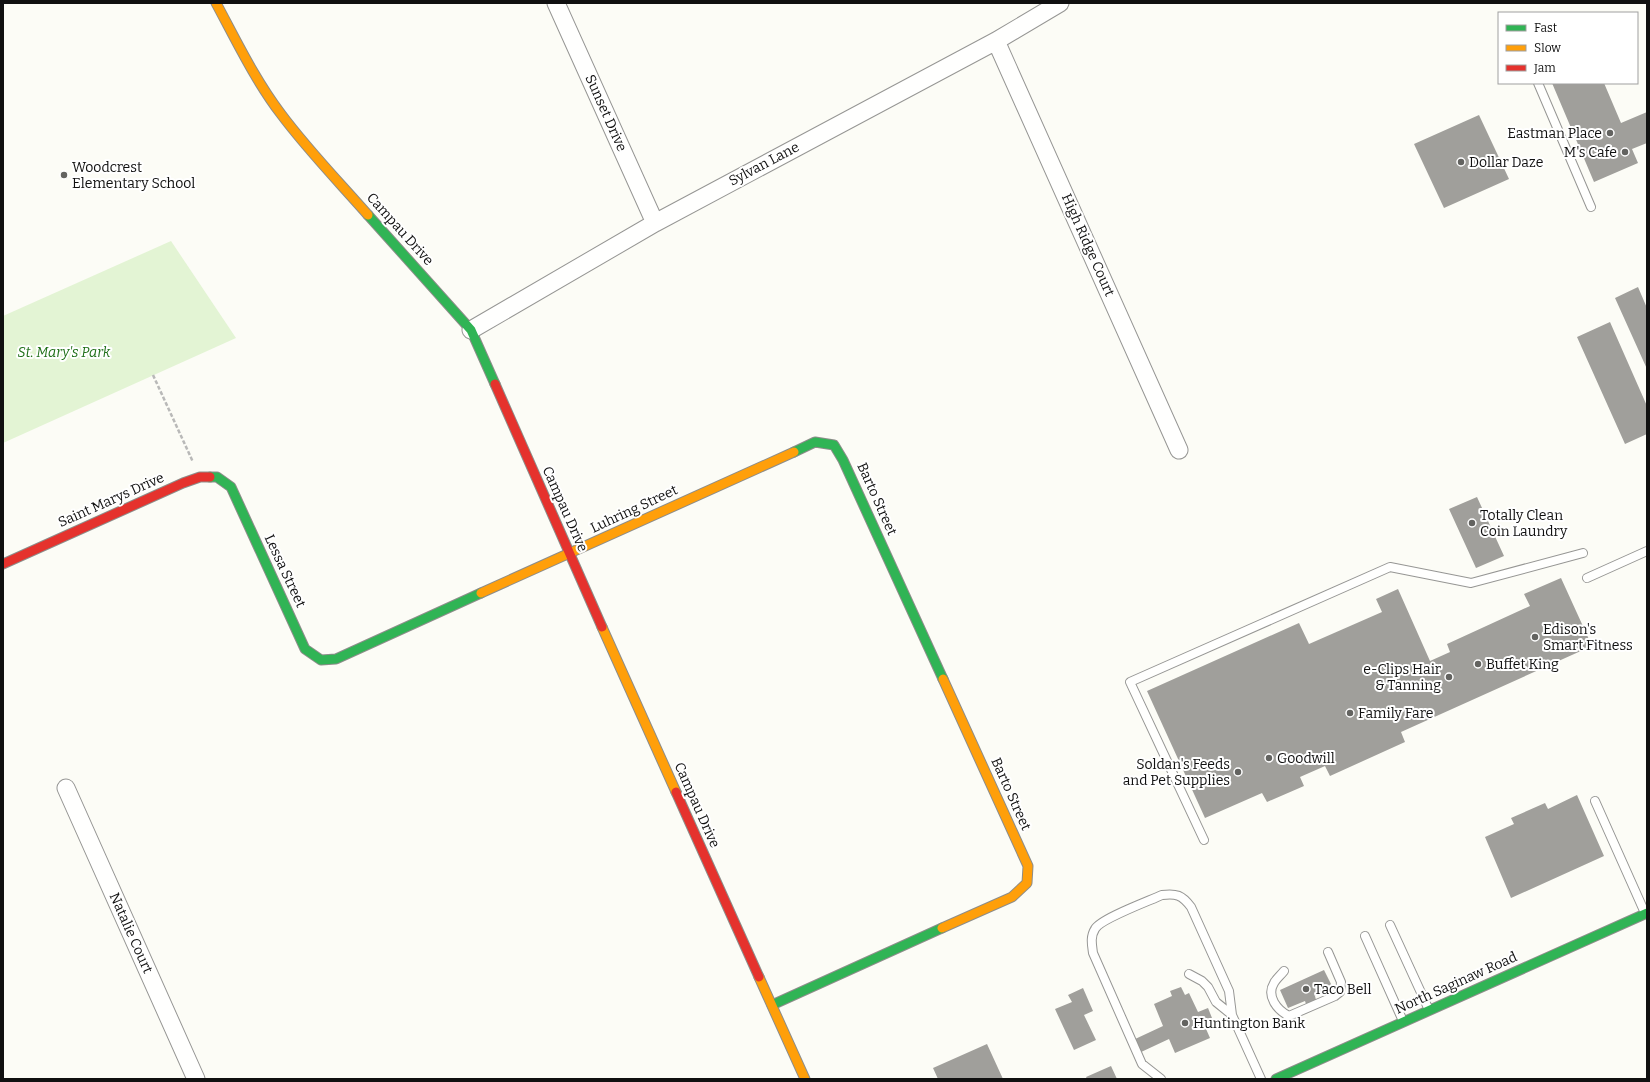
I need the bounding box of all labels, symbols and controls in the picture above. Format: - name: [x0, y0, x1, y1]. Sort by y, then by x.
- legend: [1498, 12, 1638, 84]
- text: Fast: [1534, 21, 1558, 35]
- text: Slow: [1534, 41, 1561, 55]
- text: Jam: [1533, 61, 1556, 75]
- street label: Sunset Drive: [581, 72, 631, 154]
- place label: Eastman Place: [1507, 125, 1602, 142]
- marker: Eastman Place: [1605, 128, 1615, 138]
- street label: Sylvan Lane: [726, 138, 802, 190]
- place label: M's Cafe: [1564, 144, 1617, 161]
- marker: M's Cafe: [1620, 147, 1630, 157]
- place label: Dollar Daze: [1469, 154, 1543, 171]
- marker: Dollar Daze: [1456, 157, 1466, 167]
- place label: Woodcrest Elementary School: [72, 159, 195, 192]
- marker: Woodcrest Elementary School: [59, 170, 69, 180]
- street label: Campau Drive: [363, 189, 437, 269]
- street label: High Ridge Court: [1058, 191, 1118, 299]
- park label: St. Mary's Park: [18, 344, 111, 361]
- street label: Barto Street: [853, 460, 901, 538]
- street label: Campau Drive: [539, 464, 591, 554]
- street label: Saint Marys Drive: [55, 469, 167, 531]
- street label: Luhring Street: [588, 481, 680, 537]
- place label: Totally Clean Coin Laundry: [1480, 507, 1568, 540]
- marker: Totally Clean Coin Laundry: [1467, 518, 1477, 528]
- street label: Lessa Street: [261, 532, 309, 610]
- place label: Edison's Smart Fitness: [1543, 621, 1633, 654]
- marker: Edison's Smart Fitness: [1530, 632, 1540, 642]
- place label: Buffet King: [1486, 656, 1559, 673]
- marker: Buffet King: [1473, 659, 1483, 669]
- place label: e-Clips Hair & Tanning: [1363, 661, 1441, 694]
- marker: e-Clips Hair & Tanning: [1444, 672, 1454, 682]
- place label: Family Fare: [1358, 705, 1433, 722]
- marker: Family Fare: [1345, 708, 1355, 718]
- place label: Goodwill: [1277, 750, 1335, 767]
- marker: Goodwill: [1264, 753, 1274, 763]
- street label: Barto Street: [987, 755, 1035, 833]
- place label: Soldan's Feeds and Pet Supplies: [1123, 756, 1230, 789]
- street label: Campau Drive: [671, 760, 723, 850]
- marker: Soldan's Feeds and Pet Supplies: [1233, 767, 1243, 777]
- street label: Natalie Court: [106, 890, 156, 976]
- street label: North Saginaw Road: [1392, 948, 1520, 1018]
- place label: Taco Bell: [1314, 981, 1371, 998]
- marker: Taco Bell: [1301, 984, 1311, 994]
- place label: Huntington Bank: [1193, 1015, 1305, 1032]
- marker: Huntington Bank: [1180, 1018, 1190, 1028]

